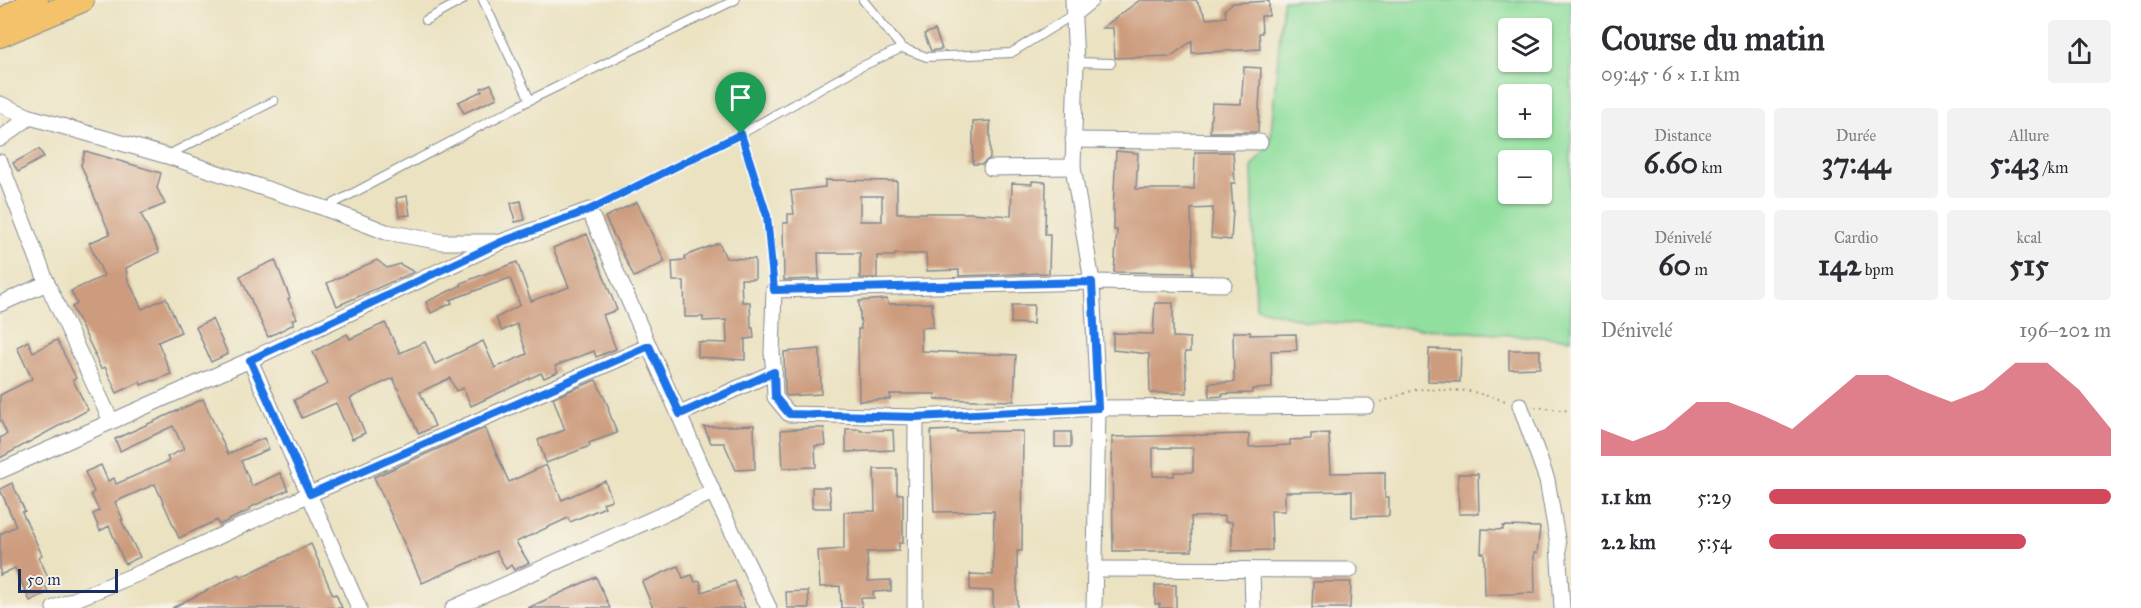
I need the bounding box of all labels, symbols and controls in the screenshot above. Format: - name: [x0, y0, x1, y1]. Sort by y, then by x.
- map controls: [1498, 18, 1552, 204]
- button: layers: [1498, 18, 1552, 72]
- text: Course du matin: [1601, 19, 1825, 59]
- button: share: [2048, 20, 2111, 83]
- text: 09:45 · 6 × 1.1 km: [1601, 62, 1740, 86]
- pin: [715, 72, 766, 134]
- icon: arrive: [724, 81, 757, 114]
- button: +: [1498, 84, 1552, 138]
- text: Distance: [1654, 126, 1712, 145]
- text: Durée: [1836, 126, 1876, 145]
- text: Allure: [2009, 126, 2049, 145]
- text: 6.60: [1644, 145, 1698, 181]
- text: 37:44: [1822, 145, 1891, 181]
- text: 5:43: [1990, 145, 2040, 181]
- button: −: [1498, 150, 1552, 204]
- text: km: [1698, 158, 1722, 177]
- text: /km: [2040, 158, 2068, 177]
- text: Dénivelé: [1654, 228, 1712, 247]
- text: Cardio: [1834, 228, 1878, 247]
- text: kcal: [2016, 228, 2042, 247]
- text: 60: [1658, 247, 1691, 283]
- text: 142: [1818, 247, 1861, 283]
- text: 515: [2009, 247, 2049, 283]
- text: m: [1691, 260, 1708, 279]
- text: bpm: [1861, 260, 1894, 279]
- text: Dénivelé: [1601, 318, 1673, 342]
- text: 196–202 m: [2019, 318, 2111, 342]
- text: 1.1 km: [1601, 485, 1651, 509]
- text: 5:29: [1697, 485, 1732, 509]
- text: 2.2 km: [1601, 530, 1656, 554]
- text: 5:54: [1697, 530, 1731, 554]
- scale bar: [18, 566, 118, 594]
- text: 50 m: [27, 570, 61, 589]

